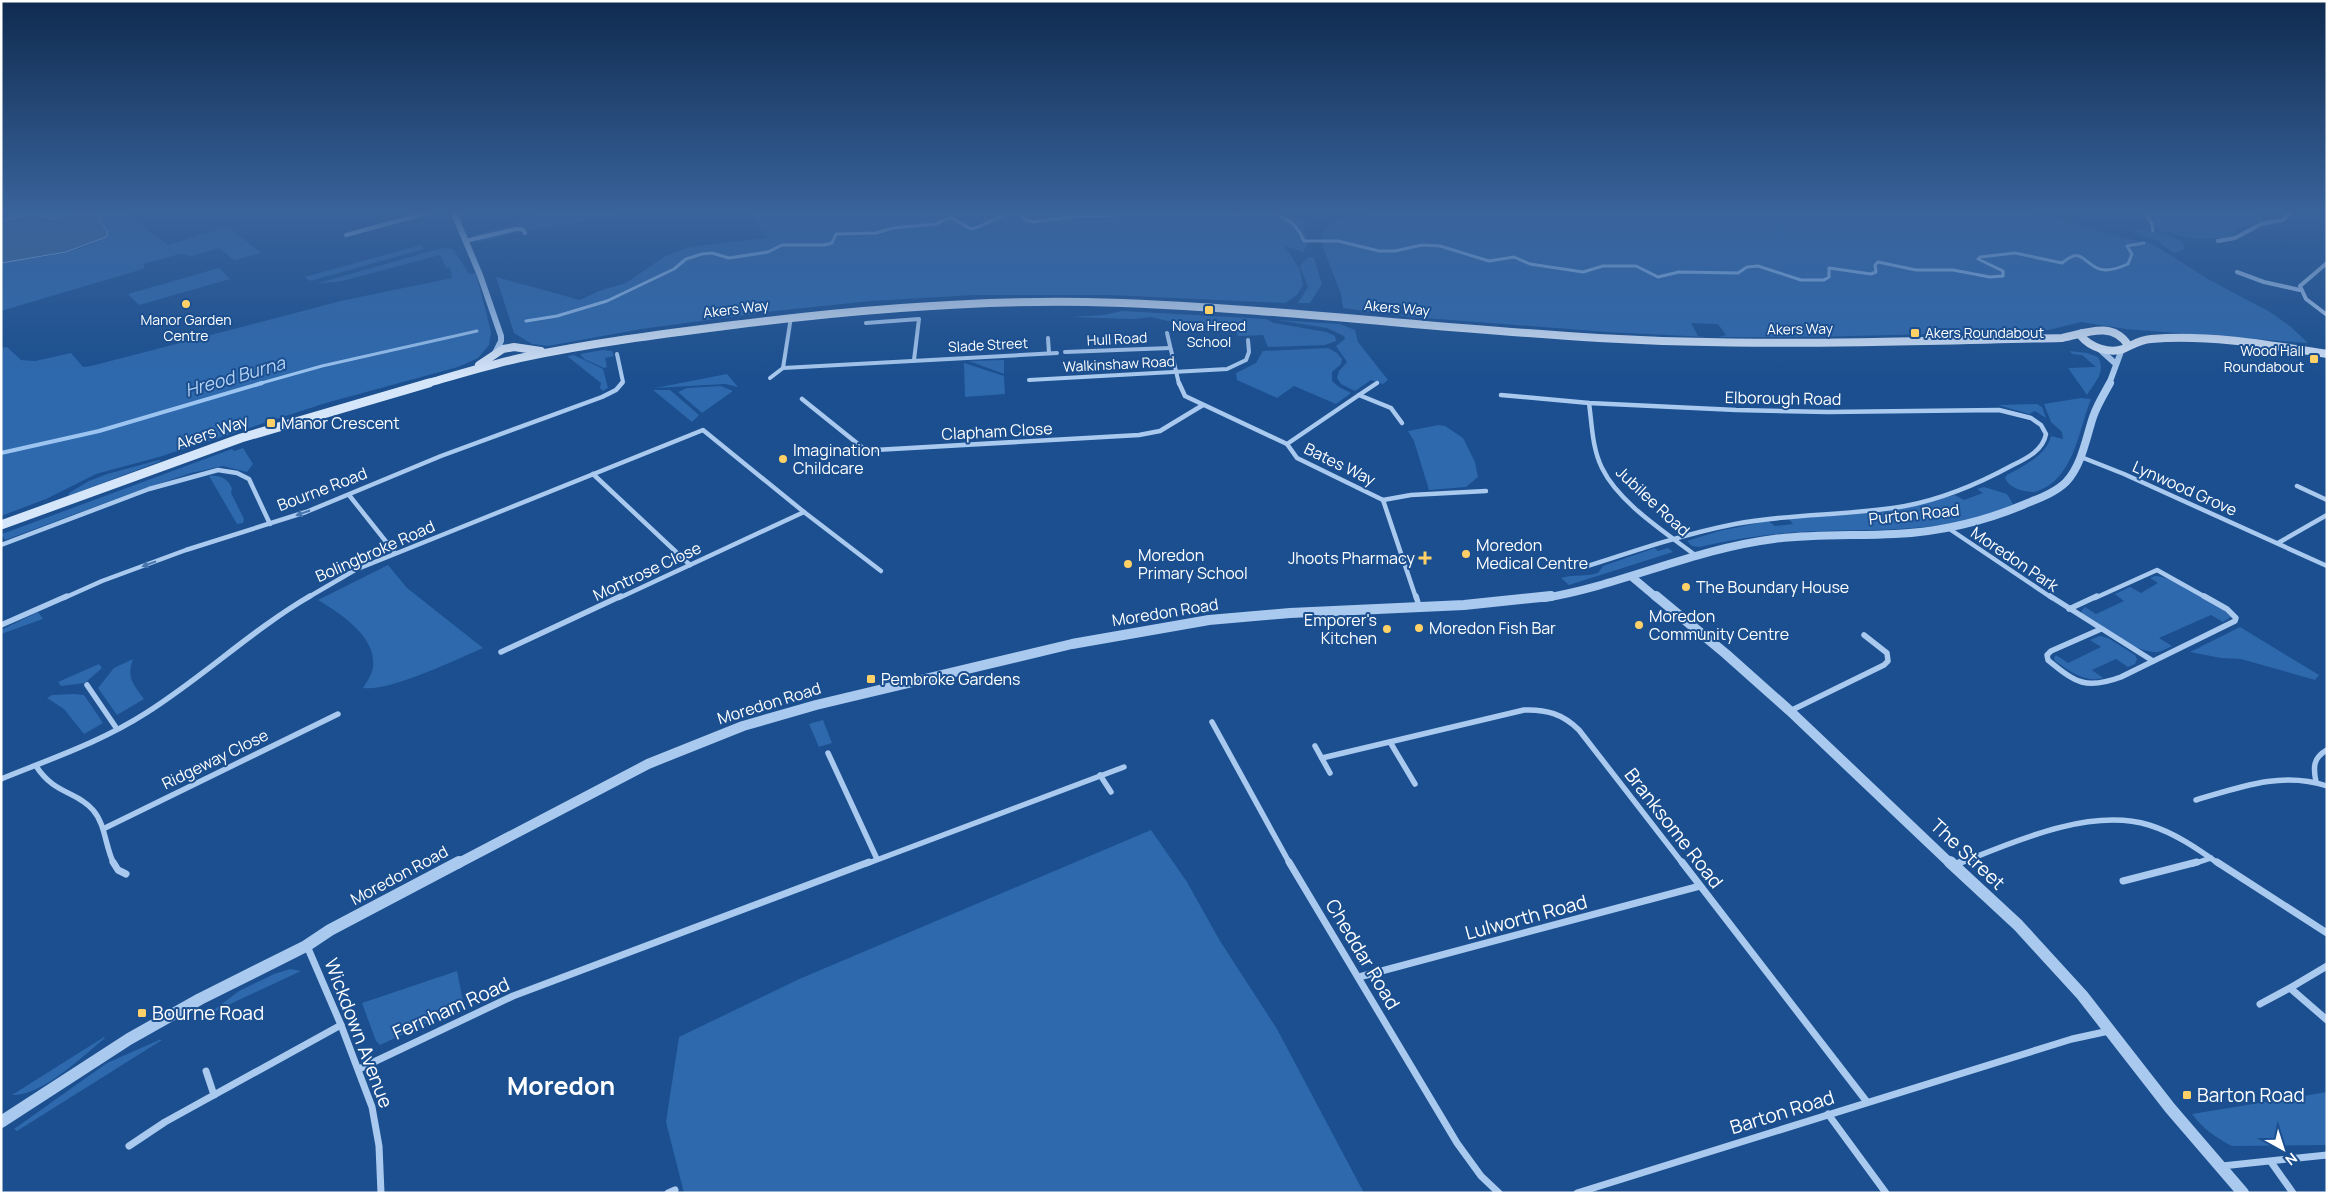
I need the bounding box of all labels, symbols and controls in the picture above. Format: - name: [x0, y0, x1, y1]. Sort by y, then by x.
- street label: Akers Way: [702, 295, 770, 322]
- street label: Akers Way: [1363, 295, 1431, 320]
- marker: Manor Garden Centre: [180, 298, 192, 310]
- marker: Nova Hreod School: [1203, 304, 1215, 316]
- place label: Manor Garden Centre: [140, 310, 232, 345]
- place label: Nova Hreod School: [1172, 316, 1246, 351]
- street label: Akers Way: [1767, 318, 1834, 339]
- place label: Akers Roundabout: [1925, 323, 2044, 342]
- street label: Hull Road: [1086, 327, 1148, 350]
- marker: Akers Roundabout: [1909, 327, 1921, 339]
- street label: Slade Street: [947, 333, 1029, 356]
- place label: Wood Hall Roundabout: [2224, 341, 2304, 376]
- water label: Hreod Burna: [182, 350, 288, 402]
- street label: Walkinshaw Road: [1063, 351, 1175, 376]
- marker: Wood Hall Roundabout: [2308, 353, 2320, 365]
- street label: Elborough Road: [1725, 386, 1841, 410]
- street label: Akers Way: [173, 409, 252, 455]
- place label: Manor Crescent: [281, 412, 400, 434]
- marker: Manor Crescent: [265, 417, 277, 429]
- street label: Clapham Close: [941, 417, 1053, 445]
- street label: Bates Way: [1301, 437, 1380, 491]
- place label: Imagination Childcare: [793, 439, 880, 479]
- marker: Imagination Childcare: [777, 453, 789, 465]
- street label: Lynwood Grove: [2129, 455, 2241, 521]
- street label: Jubilee Road: [1611, 461, 1695, 541]
- street label: Bourne Road: [274, 462, 370, 516]
- street label: Purton Road: [1868, 498, 1960, 530]
- one-way arrow: [296, 510, 311, 517]
- street label: Bolingbroke Road: [312, 515, 438, 587]
- street label: Moredon Park: [1967, 522, 2064, 597]
- place label: Moredon Medical Centre: [1476, 534, 1588, 574]
- street label: Montrose Close: [589, 536, 705, 606]
- place label: Moredon Primary School: [1138, 544, 1248, 584]
- place label: Jhoots Pharmacy: [1288, 547, 1416, 569]
- marker: Moredon Medical Centre: [1460, 548, 1472, 560]
- marker: Jhoots Pharmacy: [1419, 552, 1431, 564]
- marker: Moredon Primary School: [1122, 558, 1134, 570]
- one-way arrow: [141, 560, 156, 568]
- place label: The Boundary House: [1696, 576, 1849, 598]
- marker: The Boundary House: [1680, 581, 1692, 593]
- street label: Moredon Road: [1110, 593, 1220, 631]
- place label: Moredon Community Centre: [1649, 605, 1789, 645]
- place label: Emporer's Kitchen: [1304, 609, 1377, 649]
- place label: Moredon Fish Bar: [1429, 617, 1556, 639]
- marker: Moredon Community Centre: [1633, 619, 1645, 631]
- marker: Moredon Fish Bar: [1413, 622, 1425, 634]
- marker: Emporer's Kitchen: [1381, 623, 1393, 635]
- place label: Pembroke Gardens: [881, 668, 1020, 690]
- marker: Pembroke Gardens: [865, 673, 877, 685]
- street label: Moredon Road: [714, 677, 824, 729]
- street label: Ridgeway Close: [158, 724, 272, 794]
- street label: Branksome Road: [1619, 762, 1729, 894]
- street label: The Street: [1925, 813, 2011, 895]
- street label: Moredon Road: [346, 840, 452, 910]
- street label: Lulworth Road: [1462, 888, 1590, 946]
- street label: Cheddar Road: [1320, 894, 1406, 1014]
- street label: Wickdown Avenue: [318, 954, 400, 1112]
- street label: Fernham Road: [388, 971, 514, 1045]
- place label: Bourne Road: [152, 1000, 264, 1026]
- marker: Bourne Road: [136, 1007, 148, 1019]
- district label: Moredon: [507, 1068, 615, 1103]
- place label: Barton Road: [2197, 1082, 2305, 1108]
- street label: Barton Road: [1727, 1084, 1837, 1140]
- marker: Barton Road: [2181, 1089, 2193, 1101]
- north arrow: [2258, 1124, 2308, 1174]
- text: N: [2282, 1149, 2301, 1170]

